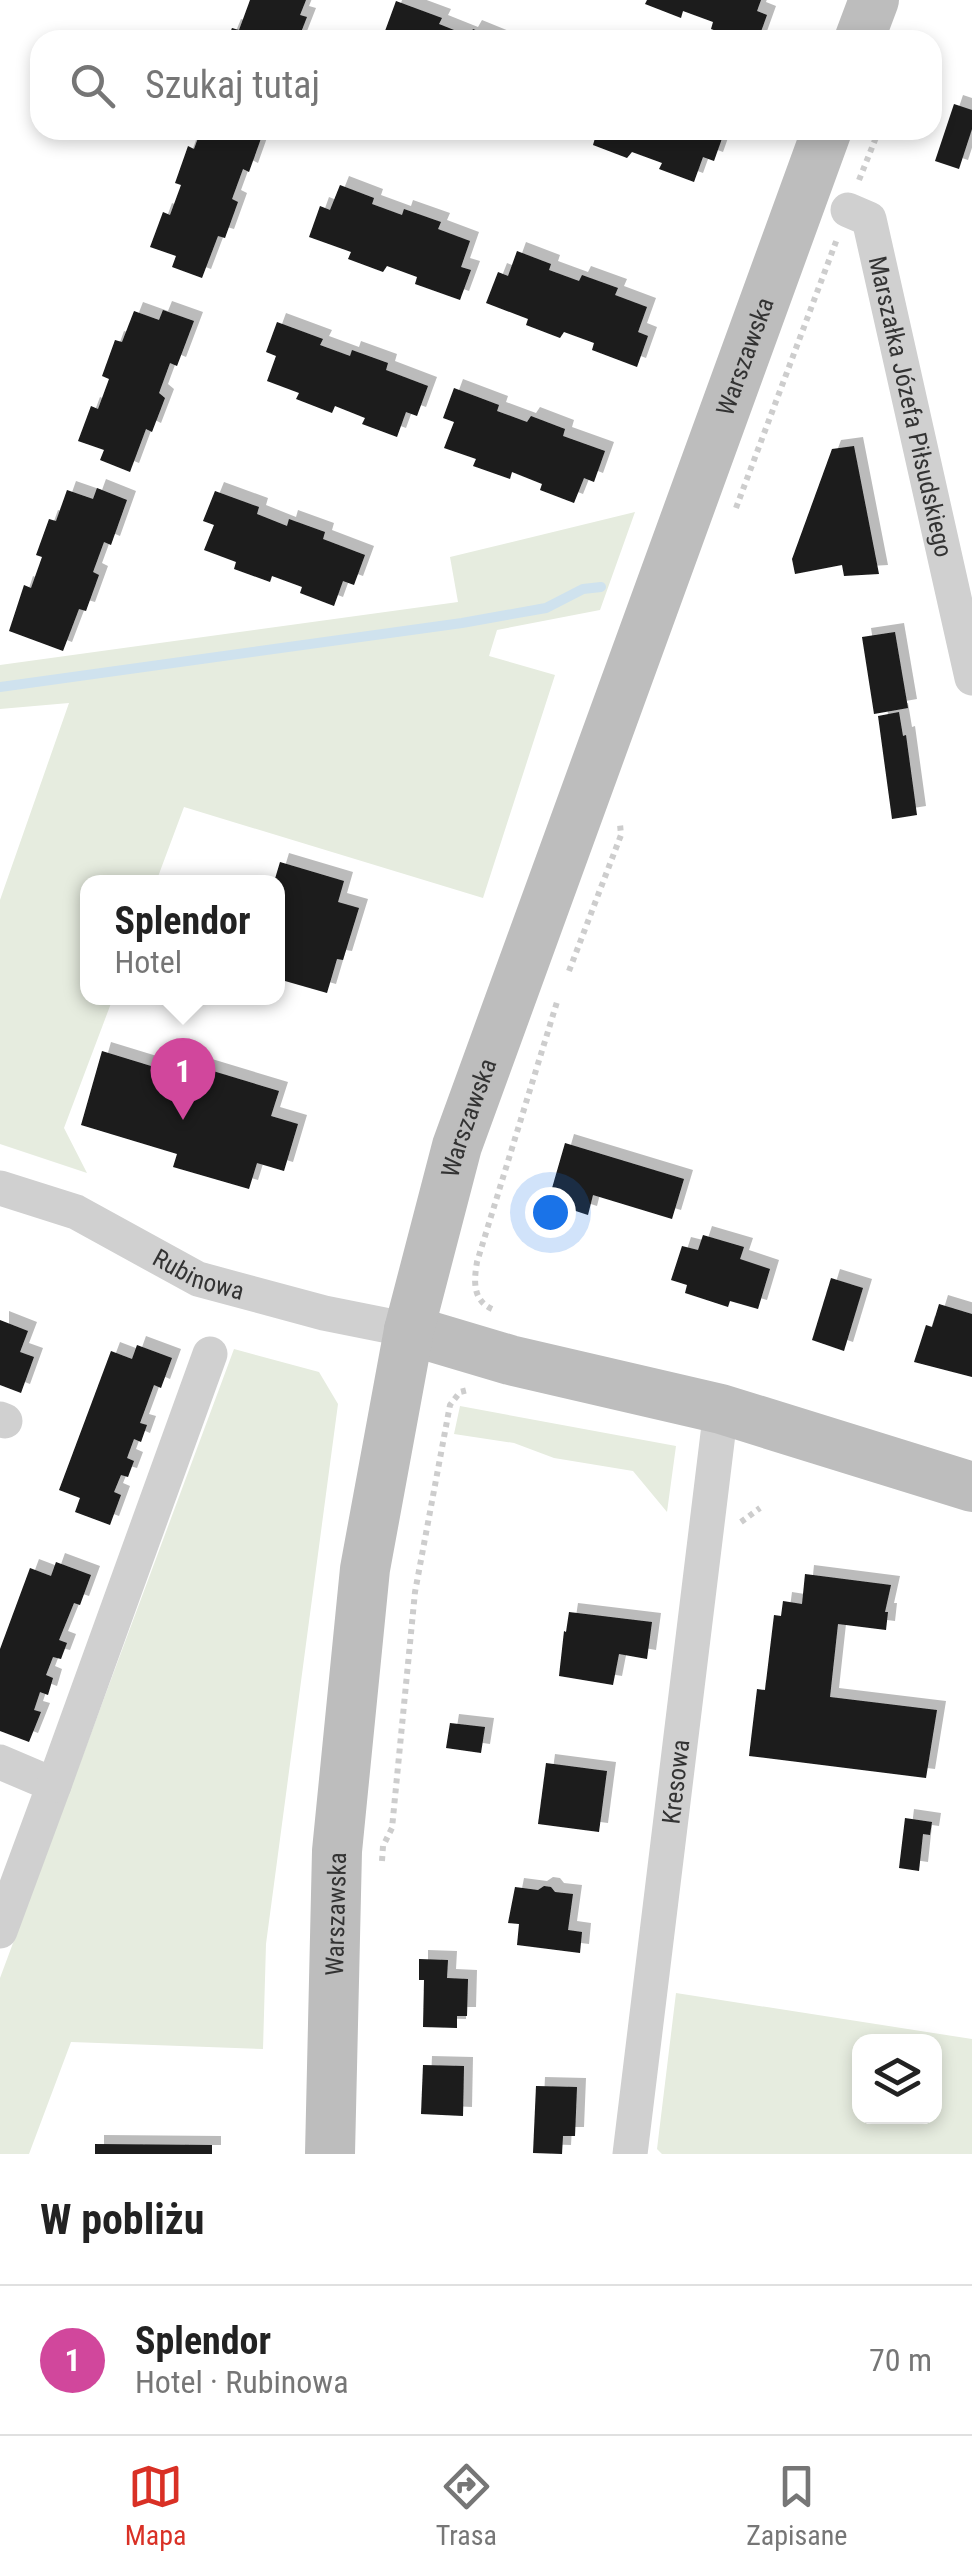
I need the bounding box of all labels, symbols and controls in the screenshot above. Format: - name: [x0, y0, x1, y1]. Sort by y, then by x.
- search box: [30, 30, 942, 140]
- icon: search: [65, 58, 120, 113]
- text: Szukaj tutaj: [145, 63, 320, 107]
- street label: Marszałka Józefa Piłsudskiego: [863, 253, 959, 560]
- street label: Warszawska: [710, 293, 779, 419]
- popup: [80, 875, 285, 1005]
- text: Splendor: [114, 899, 251, 943]
- text: Hotel: [114, 943, 182, 981]
- pin: 1: [150, 1038, 216, 1120]
- street label: Warszawska: [435, 1054, 502, 1180]
- your location: [525, 1187, 576, 1238]
- street label: Rubinowa: [148, 1243, 247, 1305]
- street label: Kresowa: [656, 1738, 695, 1826]
- street label: Warszawska: [320, 1852, 351, 1976]
- map controls: [852, 2034, 942, 2124]
- button: layers: [852, 2034, 942, 2124]
- text: W pobliżu: [40, 2195, 204, 2244]
- text: Splendor: [135, 2319, 271, 2363]
- text: 1: [64, 2341, 81, 2379]
- text: 70 m: [869, 2341, 932, 2379]
- text: Hotel · Rubinowa: [135, 2363, 348, 2401]
- tab: Mapa: [125, 2459, 186, 2552]
- tab: Trasa: [436, 2459, 497, 2552]
- tab: Zapisane: [746, 2459, 847, 2552]

